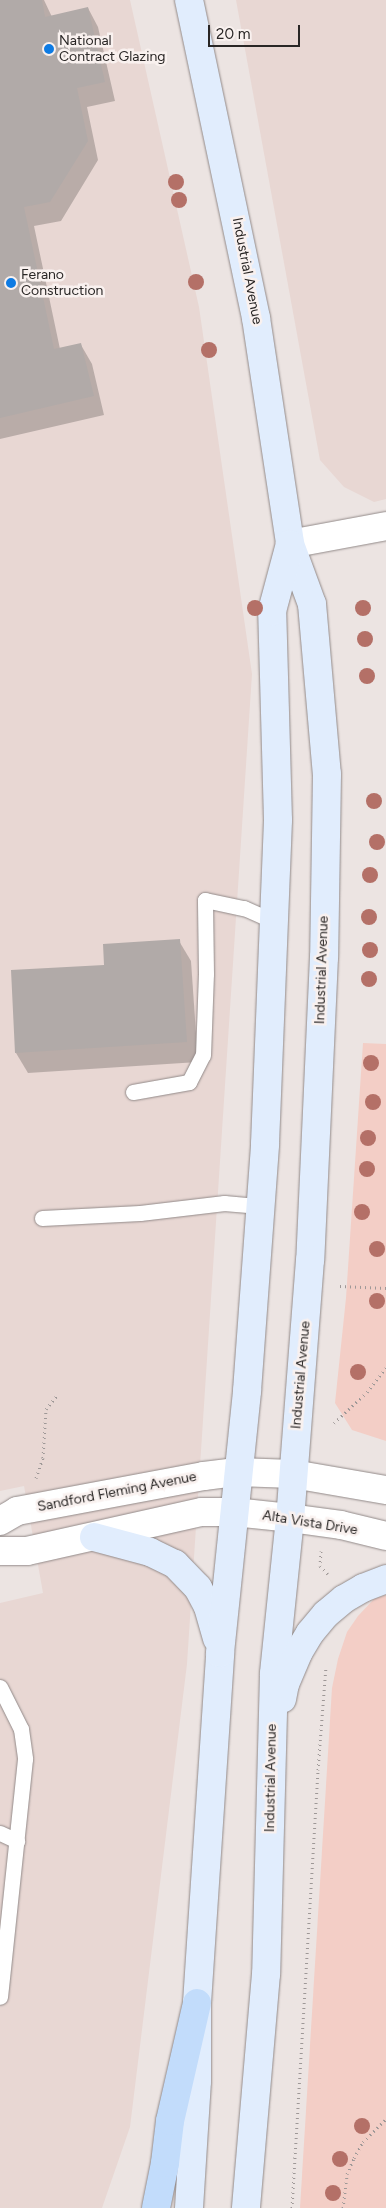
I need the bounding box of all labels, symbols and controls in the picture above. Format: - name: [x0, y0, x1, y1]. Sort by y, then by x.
- scale bar: [211, 15, 304, 47]
- text: 20 m: [216, 25, 250, 43]
- place label: National Contract Glazing: [59, 33, 166, 65]
- marker: National Contract Glazing: [43, 43, 55, 55]
- street label: Industrial Avenue: [228, 216, 266, 326]
- place label: Ferano Construction: [21, 267, 103, 300]
- marker: Ferano Construction: [5, 277, 17, 289]
- street label: Industrial Avenue: [312, 916, 332, 1024]
- street label: Industrial Avenue: [288, 1320, 314, 1430]
- street label: Sandford Fleming Avenue: [36, 1468, 198, 1516]
- street label: Alta Vista Drive: [261, 1507, 359, 1539]
- street label: Industrial Avenue: [262, 1724, 280, 1832]

